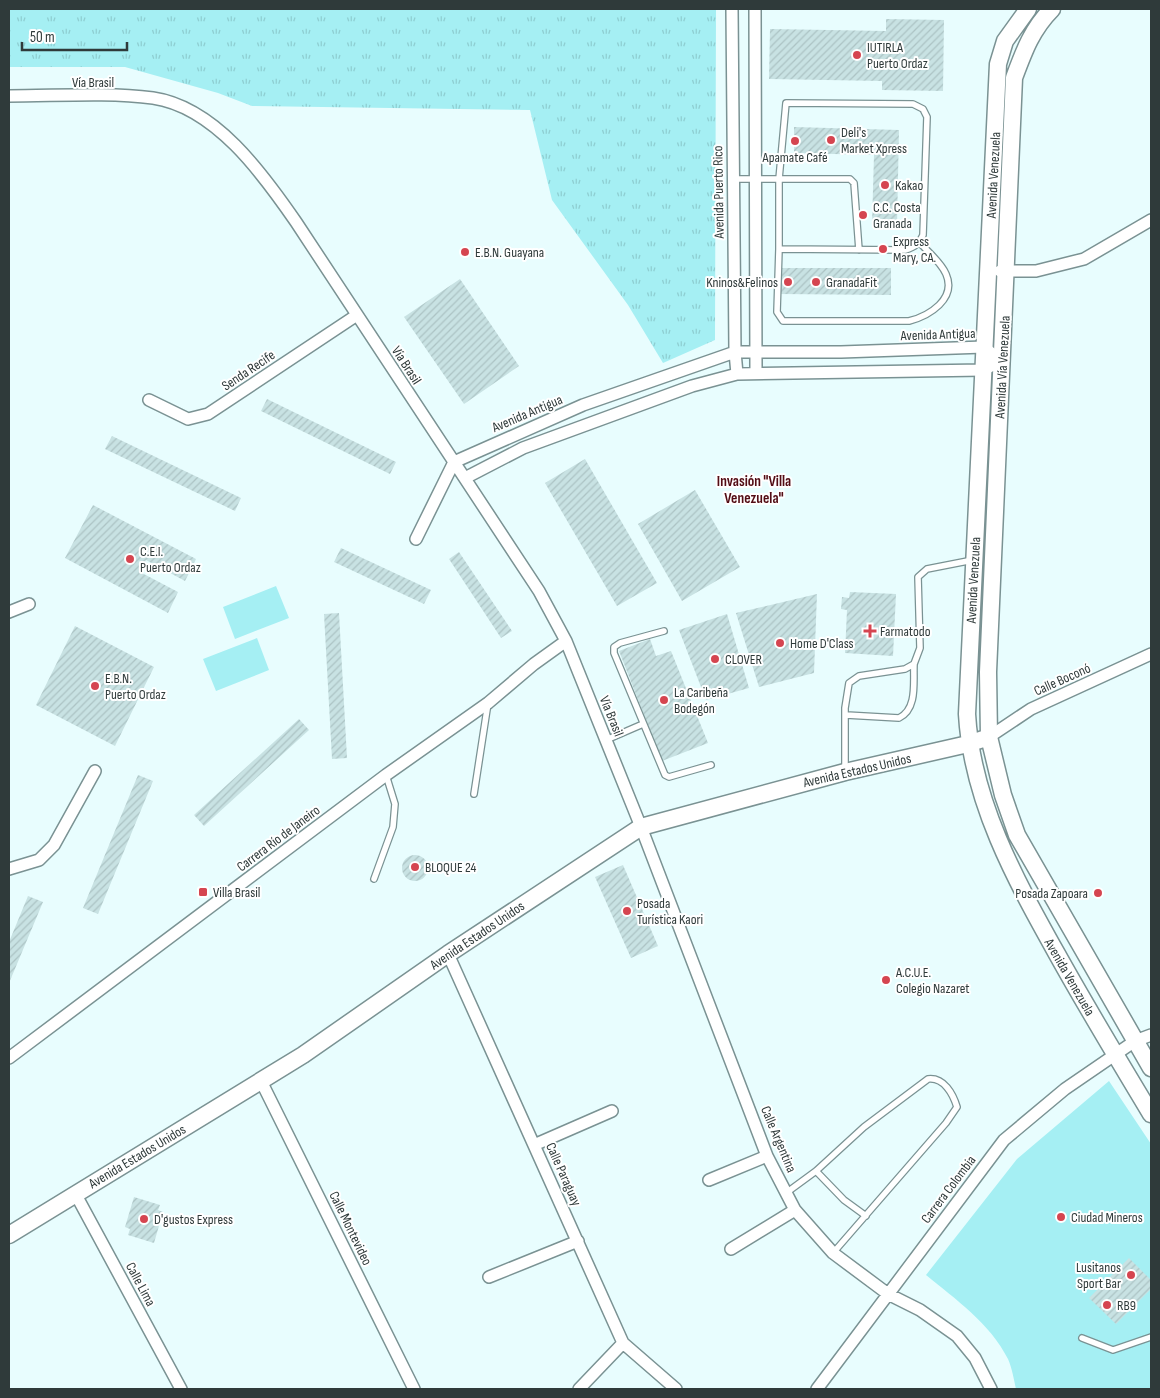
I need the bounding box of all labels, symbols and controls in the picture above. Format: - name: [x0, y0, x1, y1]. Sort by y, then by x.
- scale bar: [22, 20, 128, 52]
- text: 50 m: [30, 28, 55, 47]
- place label: IUTIRLA Puerto Ordaz: [867, 39, 928, 72]
- marker: IUTIRLA Puerto Ordaz: [851, 49, 863, 61]
- street label: Vía Brasil: [72, 74, 114, 91]
- place label: Deli's Market Xpress: [841, 124, 907, 157]
- street label: Avenida Venezuela: [983, 131, 1004, 220]
- marker: Deli's Market Xpress: [825, 134, 837, 146]
- marker: Apamate Café: [789, 135, 801, 147]
- street label: Avenida Puerto Rico: [709, 145, 728, 240]
- place label: Apamate Café: [761, 149, 828, 166]
- place label: Kakao: [895, 177, 923, 194]
- marker: Kakao: [879, 179, 891, 191]
- place label: C.C. Costa Granada: [873, 199, 921, 232]
- marker: C.C. Costa Granada: [857, 209, 869, 221]
- place label: Express Mary, CA.: [893, 233, 936, 266]
- marker: Express Mary, CA.: [877, 243, 889, 255]
- place label: E.B.N. Guayana: [475, 244, 544, 261]
- marker: E.B.N. Guayana: [459, 246, 471, 258]
- place label: Kninos&Felinos: [706, 274, 778, 291]
- place label: GranadaFit: [826, 274, 877, 291]
- marker: Kninos&Felinos: [782, 276, 794, 288]
- marker: GranadaFit: [810, 276, 822, 288]
- street label: Avenida Vía Venezuela: [991, 315, 1014, 420]
- street label: Avenida Antigua: [899, 325, 976, 344]
- street label: Vía Brasil: [388, 343, 425, 388]
- street label: Senda Recife: [218, 346, 278, 394]
- street label: Avenida Antigua: [488, 391, 565, 436]
- district label: Invasión "Villa Venezuela": [717, 472, 791, 508]
- street label: Avenida Venezuela: [963, 536, 984, 625]
- place label: C.E.I. Puerto Ordaz: [140, 543, 201, 576]
- marker: C.E.I. Puerto Ordaz: [124, 553, 136, 565]
- place label: Farmatodo: [880, 623, 931, 640]
- marker: Farmatodo: [864, 625, 876, 637]
- place label: Home D'Class: [790, 635, 854, 652]
- marker: Home D'Class: [774, 637, 786, 649]
- place label: CLOVER: [725, 651, 763, 668]
- marker: CLOVER: [709, 653, 721, 665]
- street label: Calle Boconó: [1031, 659, 1093, 699]
- place label: E.B.N. Puerto Ordaz: [105, 670, 166, 703]
- marker: E.B.N. Puerto Ordaz: [89, 680, 101, 692]
- place label: La Caribeña Bodegón: [674, 684, 728, 717]
- street label: Vía Brasil: [596, 693, 627, 739]
- marker: La Caribeña Bodegón: [658, 694, 670, 706]
- street label: Avenida Estados Unidos: [800, 750, 913, 791]
- street label: Carrera Río de Janeiro: [233, 802, 323, 875]
- place label: BLOQUE 24: [425, 859, 477, 876]
- marker: BLOQUE 24: [409, 861, 421, 873]
- place label: Villa Brasil: [213, 884, 260, 901]
- place label: Posada Zapoara: [1015, 885, 1088, 902]
- marker: Villa Brasil: [197, 886, 209, 898]
- marker: Posada Zapoara: [1092, 887, 1104, 899]
- place label: Posada Turística Kaori: [637, 895, 703, 928]
- street label: Avenida Estados Unidos: [426, 898, 528, 974]
- marker: Posada Turística Kaori: [621, 905, 633, 917]
- street label: Avenida Venezuela: [1040, 935, 1099, 1019]
- place label: A.C.U.E. Colegio Nazaret: [895, 964, 970, 997]
- marker: A.C.U.E. Colegio Nazaret: [880, 974, 892, 986]
- street label: Calle Argentina: [757, 1103, 800, 1175]
- street label: Avenida Estados Unidos: [85, 1121, 189, 1193]
- street label: Calle Paraguay: [542, 1140, 585, 1209]
- street label: Carrera Colombia: [917, 1152, 979, 1227]
- street label: Calle Montevideo: [325, 1188, 376, 1268]
- place label: Ciudad Mineros: [1071, 1209, 1143, 1226]
- place label: D'gustos Express: [154, 1211, 233, 1228]
- marker: Ciudad Mineros: [1055, 1211, 1067, 1223]
- marker: D'gustos Express: [138, 1213, 150, 1225]
- street label: Calle Lima: [122, 1259, 159, 1309]
- place label: Lusitanos Sport Bar: [1076, 1259, 1121, 1292]
- marker: Lusitanos Sport Bar: [1125, 1269, 1137, 1281]
- place label: RB9: [1117, 1297, 1136, 1314]
- marker: RB9: [1101, 1299, 1113, 1311]

